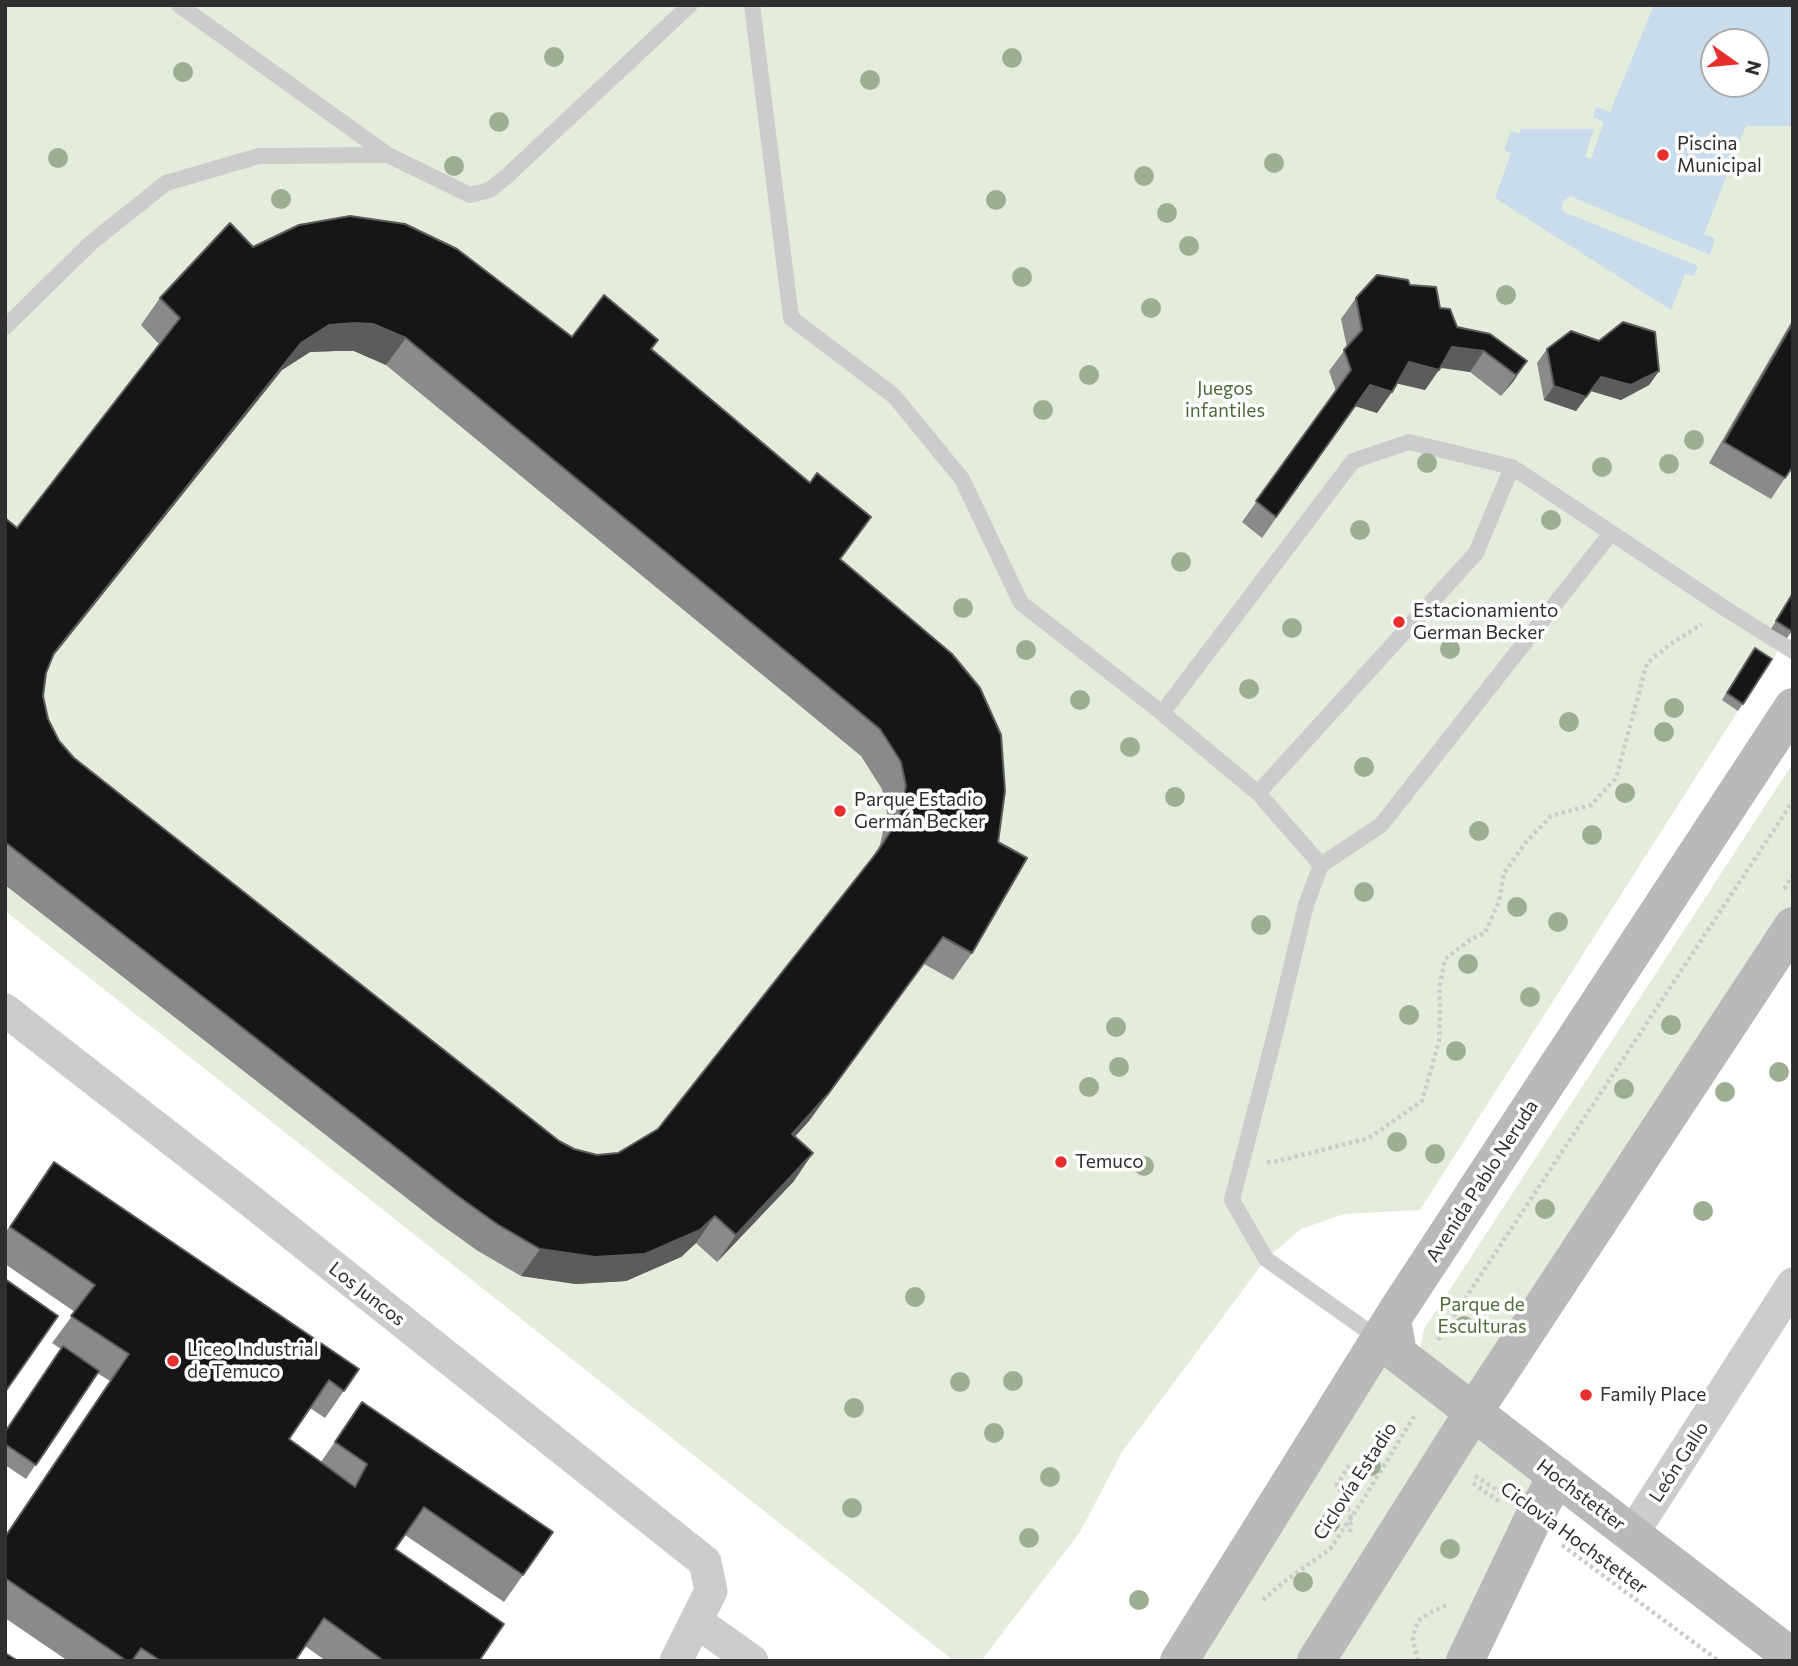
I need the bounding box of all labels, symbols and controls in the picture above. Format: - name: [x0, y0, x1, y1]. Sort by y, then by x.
- north arrow: [1700, 28, 1770, 98]
- text: N: [1741, 58, 1767, 78]
- place label: Piscina Municipal: [1677, 133, 1762, 177]
- marker: Piscina Municipal: [1655, 147, 1671, 163]
- park label: Juegos infantiles: [1185, 378, 1265, 422]
- place label: Estacionamiento German Becker: [1413, 600, 1558, 644]
- marker: Estacionamiento German Becker: [1391, 614, 1407, 630]
- place label: Parque Estadio Germán Becker: [854, 789, 986, 833]
- marker: Parque Estadio Germán Becker: [832, 803, 848, 819]
- street label: Avenida Pablo Neruda: [1421, 1096, 1543, 1266]
- place label: Temuco: [1075, 1151, 1144, 1173]
- marker: Temuco: [1053, 1154, 1069, 1170]
- street label: Los Juncos: [324, 1257, 410, 1331]
- park label: Parque de Esculturas: [1437, 1294, 1527, 1338]
- place label: Liceo Industrial de Temuco: [187, 1339, 319, 1383]
- marker: Liceo Industrial de Temuco: [165, 1353, 181, 1369]
- place label: Family Place: [1600, 1384, 1706, 1406]
- marker: Family Place: [1578, 1387, 1594, 1403]
- street label: León Gallo: [1644, 1417, 1714, 1507]
- street label: Ciclovía Estadio: [1308, 1418, 1402, 1544]
- street label: Hochstetter: [1532, 1454, 1630, 1536]
- street label: Ciclovia Hochstetter: [1496, 1477, 1652, 1599]

